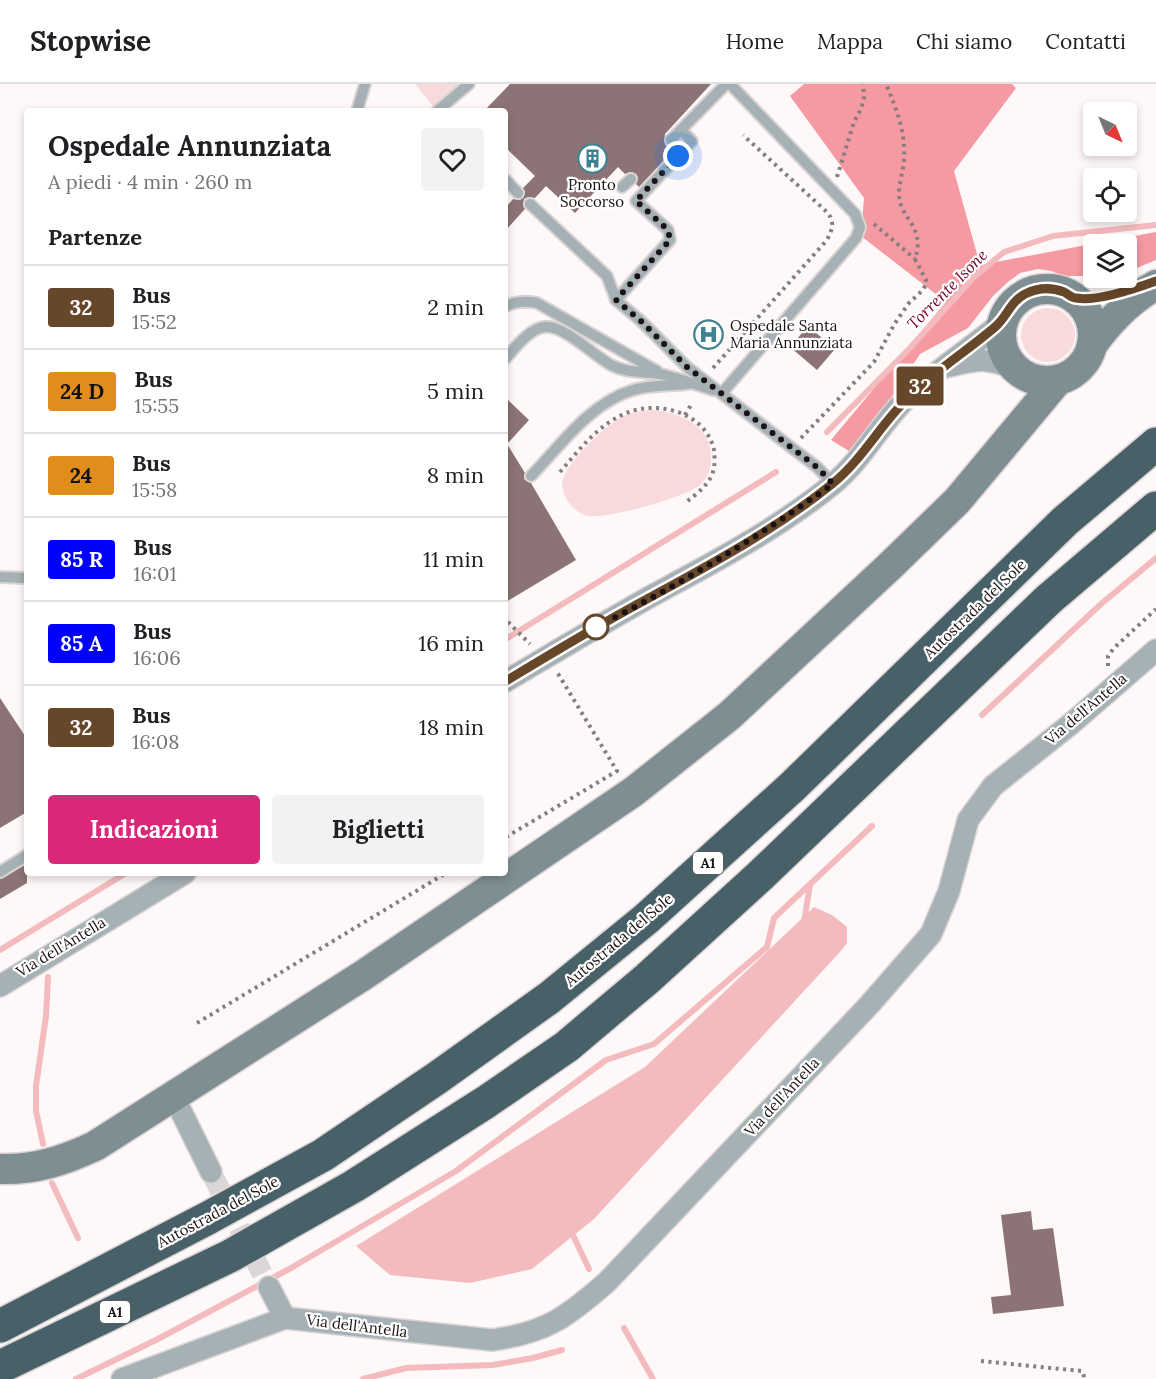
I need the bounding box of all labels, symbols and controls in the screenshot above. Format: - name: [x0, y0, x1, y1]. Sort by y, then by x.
- text: Stopwise: [30, 23, 151, 59]
- text: Home: [726, 28, 784, 55]
- text: Mappa: [817, 28, 883, 55]
- text: Chi siamo: [916, 28, 1012, 55]
- text: Contatti: [1045, 28, 1126, 55]
- north arrow: [1083, 102, 1137, 156]
- map controls: [1083, 102, 1137, 288]
- text: Ospedale Annunziata: [48, 128, 331, 164]
- button: heart: [421, 128, 484, 191]
- your location: [663, 141, 693, 171]
- building icon: Pronto Soccorso: [576, 142, 608, 174]
- button: locate: [1083, 168, 1137, 222]
- text: A piedi · 4 min · 260 m: [48, 169, 252, 194]
- place label: Pronto Soccorso: [560, 175, 624, 211]
- text: Partenze: [48, 223, 142, 251]
- button: layers: [1083, 234, 1137, 288]
- water label: Torrente Isone: [903, 245, 991, 333]
- text: Bus: [132, 281, 171, 309]
- text: 2 min: [427, 293, 484, 321]
- text: 32: [70, 294, 92, 321]
- text: 15:52: [132, 309, 177, 334]
- place label: Ospedale Santa Maria Annunziata: [730, 316, 853, 352]
- hospital icon: Ospedale Santa Maria Annunziata: [693, 319, 725, 351]
- text: Bus: [134, 365, 173, 393]
- line badge: 32: [893, 366, 947, 406]
- text: 32: [909, 373, 931, 400]
- text: 5 min: [427, 377, 484, 405]
- text: 24 D: [60, 378, 104, 405]
- text: 15:55: [134, 393, 179, 418]
- text: Bus: [132, 449, 171, 477]
- text: 8 min: [427, 461, 484, 489]
- text: 24: [70, 462, 92, 489]
- text: 15:58: [132, 477, 177, 502]
- text: Bus: [133, 533, 172, 561]
- text: 11 min: [423, 545, 484, 573]
- text: 85 R: [60, 546, 103, 573]
- street label: Autostrada del Sole: [919, 555, 1030, 663]
- text: 16:01: [133, 561, 177, 586]
- unlabelled marker: [583, 614, 609, 640]
- text: Bus: [133, 617, 172, 645]
- text: 16 min: [418, 629, 484, 657]
- text: 85 A: [60, 630, 103, 657]
- text: 16:06: [133, 645, 181, 670]
- street label: Via dell'Antella: [1040, 669, 1131, 749]
- text: Bus: [132, 701, 171, 729]
- text: 18 min: [419, 713, 484, 741]
- text: 32: [70, 714, 92, 741]
- text: 16:08: [132, 729, 180, 754]
- button: Indicazioni: [48, 795, 260, 864]
- button: Biglietti: [272, 795, 484, 864]
- road number: A1: [693, 852, 723, 874]
- street label: Autostrada del Sole: [560, 889, 677, 991]
- street label: Via dell'Antella: [12, 912, 109, 981]
- street label: Via dell'Antella: [739, 1053, 823, 1141]
- street label: Autostrada del Sole: [153, 1171, 282, 1252]
- road number: A1: [100, 1301, 130, 1323]
- street label: Via dell'Antella: [305, 1310, 409, 1341]

